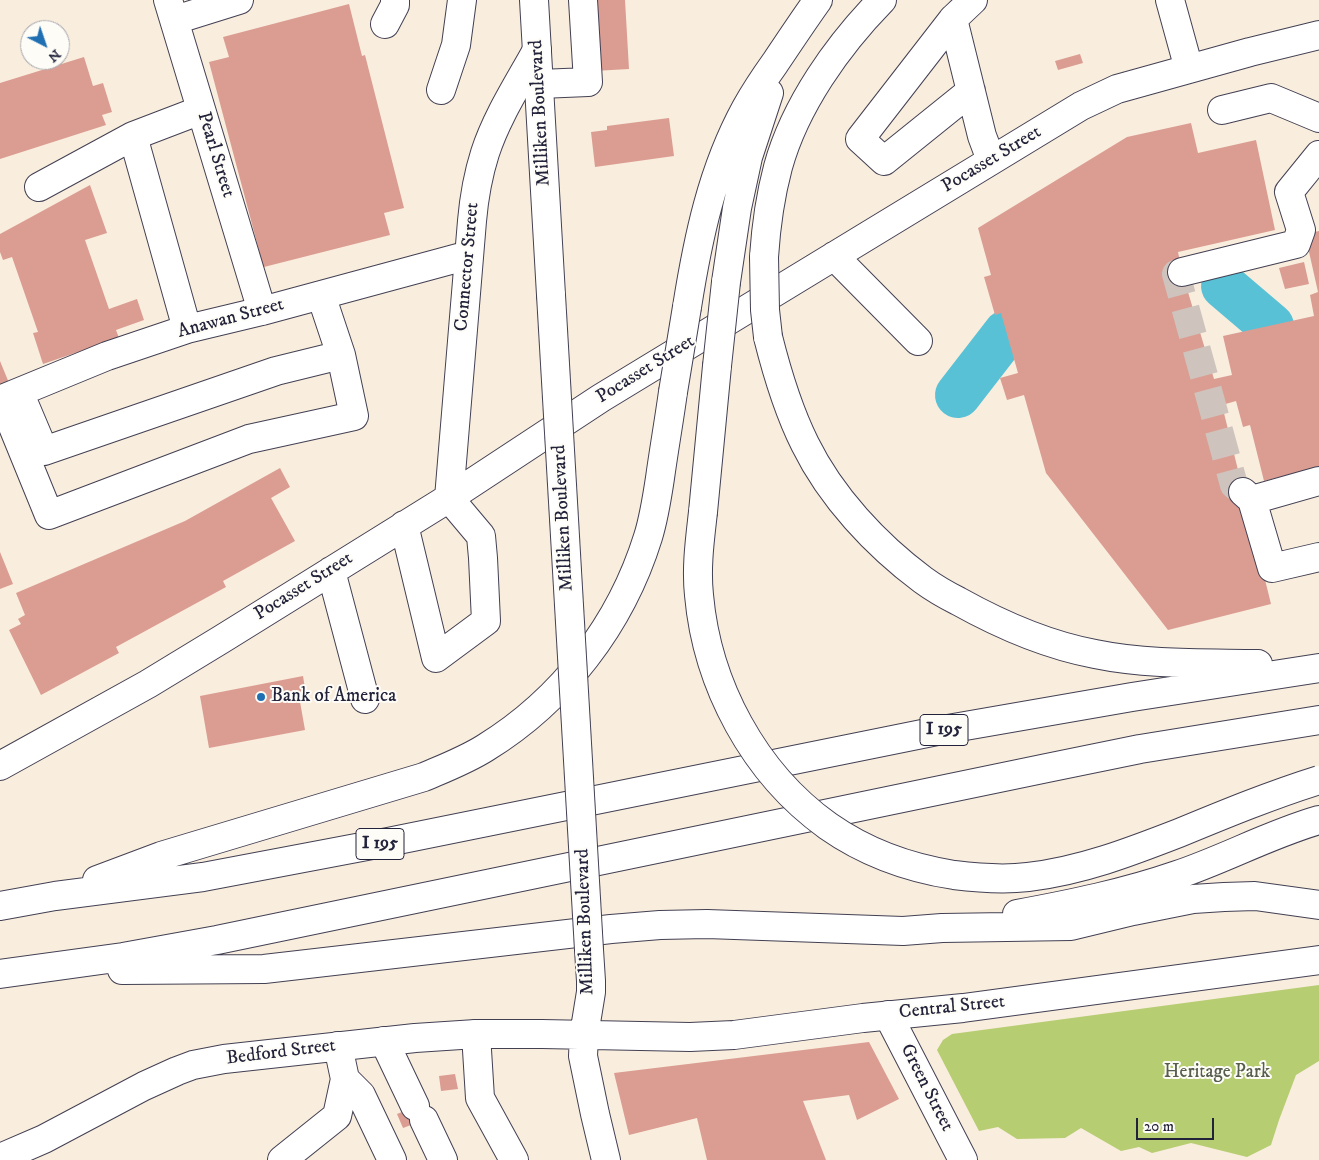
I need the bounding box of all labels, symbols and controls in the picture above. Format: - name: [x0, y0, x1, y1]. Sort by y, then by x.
- north arrow: [20, 20, 70, 70]
- street label: Milliken Boulevard: [526, 39, 556, 187]
- text: N: [44, 45, 64, 66]
- street label: Pearl Street: [191, 109, 239, 201]
- street label: Pocasset Street: [938, 121, 1046, 199]
- street label: Connector Street: [451, 202, 485, 332]
- street label: Anawan Street: [175, 294, 287, 344]
- street label: Pocasset Street: [593, 331, 699, 409]
- street label: Milliken Boulevard: [549, 444, 579, 592]
- street label: Pocasset Street: [251, 548, 357, 626]
- place label: Bank of America: [271, 686, 396, 708]
- marker: Bank of America: [255, 691, 267, 703]
- road number: I 195: [920, 714, 968, 746]
- road number: I 195: [356, 829, 404, 860]
- street label: Milliken Boulevard: [572, 848, 600, 996]
- street label: Central Street: [898, 991, 1006, 1025]
- street label: Bedford Street: [225, 1035, 337, 1071]
- street label: Green Street: [894, 1040, 958, 1136]
- park label: Heritage Park: [1164, 1062, 1270, 1084]
- scale bar: [1139, 1108, 1216, 1140]
- text: 20 m: [1144, 1117, 1174, 1136]

